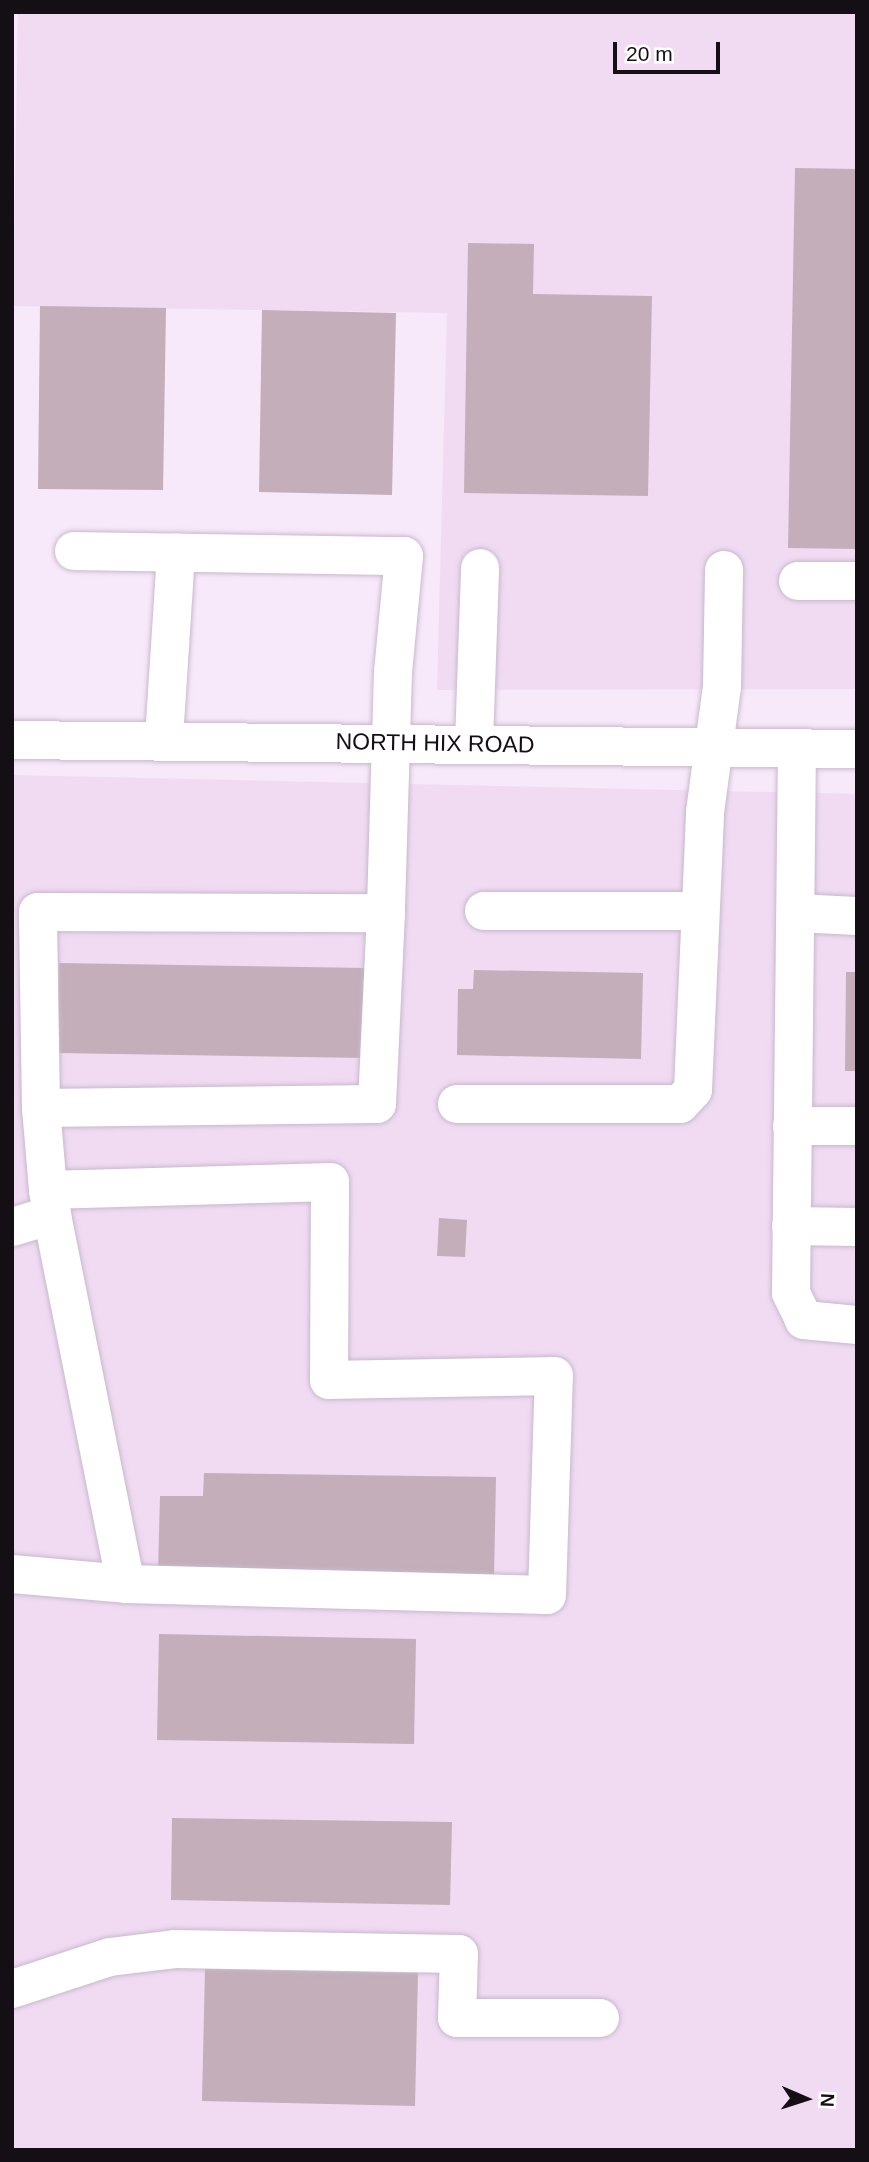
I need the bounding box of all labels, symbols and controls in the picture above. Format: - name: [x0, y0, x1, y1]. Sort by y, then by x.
- scale bar: [617, 28, 724, 72]
- text: 20 m: [626, 42, 673, 65]
- street label: NORTH HIX ROAD: [335, 727, 535, 759]
- north arrow: [771, 2064, 841, 2134]
- text: N: [817, 2093, 838, 2108]

